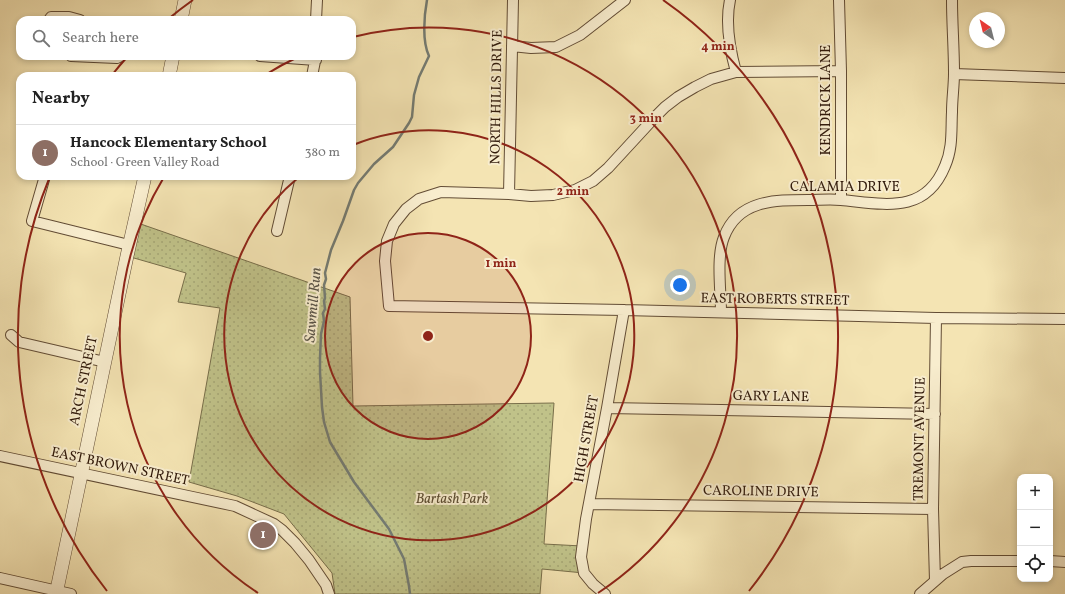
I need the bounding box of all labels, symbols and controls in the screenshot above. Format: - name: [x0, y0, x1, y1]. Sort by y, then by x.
- north arrow: [969, 12, 1005, 48]
- search box: [16, 16, 356, 60]
- icon: search: [30, 27, 52, 49]
- text: Search here: [62, 28, 139, 49]
- street label: NORTH HILLS DRIVE: [486, 29, 508, 165]
- text: 4 min: [701, 39, 735, 55]
- street label: KENDRICK LANE: [817, 45, 836, 155]
- text: Nearby: [32, 87, 90, 110]
- text: 3 min: [630, 111, 662, 127]
- text: Hancock Elementary School: [70, 133, 267, 154]
- text: 1: [42, 144, 48, 162]
- text: 380 m: [305, 144, 340, 162]
- text: School · Green Valley Road: [70, 154, 220, 172]
- street label: CALAMIA DRIVE: [790, 178, 900, 197]
- text: 2 min: [557, 184, 589, 200]
- text: 1 min: [486, 256, 517, 272]
- water label: Sawmill Run: [300, 266, 328, 343]
- your location: [670, 275, 690, 295]
- street label: EAST ROBERTS STREET: [700, 289, 850, 311]
- centre of rings: [421, 329, 435, 343]
- street label: ARCH STREET: [65, 334, 103, 428]
- street label: TREMONT AVENUE: [909, 377, 931, 501]
- street label: GARY LANE: [733, 387, 809, 407]
- street label: HIGH STREET: [570, 394, 604, 484]
- street label: EAST BROWN STREET: [49, 443, 191, 491]
- map controls: [1017, 474, 1053, 582]
- button: +: [1017, 474, 1053, 510]
- street label: CAROLINE DRIVE: [703, 481, 819, 503]
- park label: Bartash Park: [416, 490, 489, 509]
- button: −: [1017, 510, 1053, 546]
- pin: 1: [250, 520, 276, 550]
- button: locate: [1017, 546, 1053, 582]

